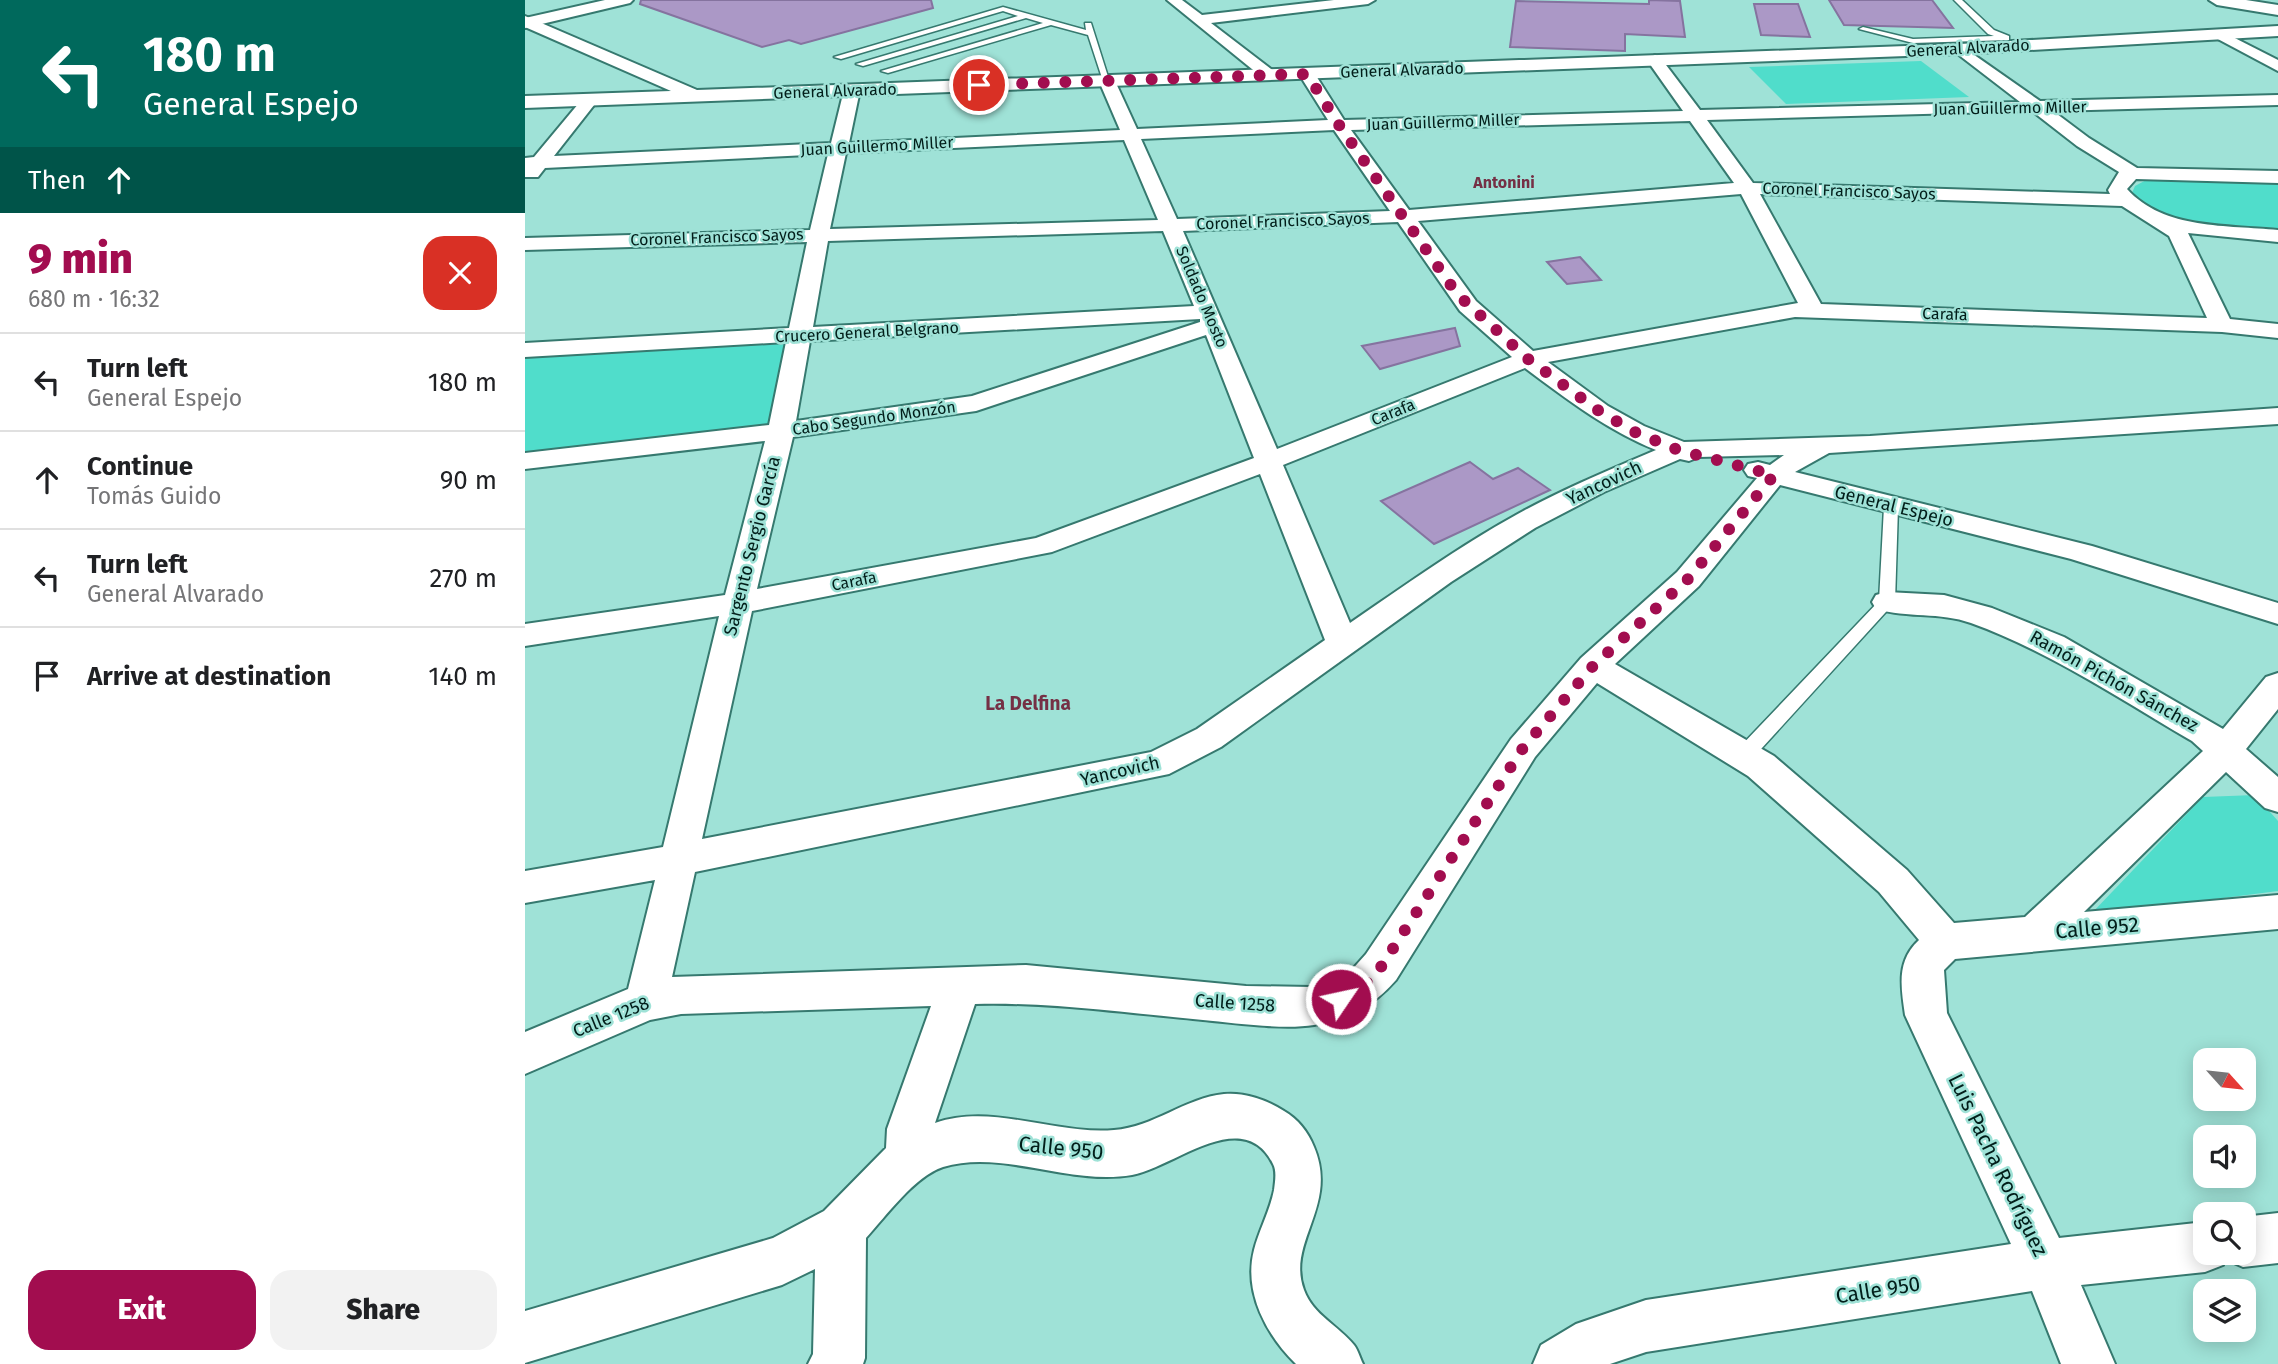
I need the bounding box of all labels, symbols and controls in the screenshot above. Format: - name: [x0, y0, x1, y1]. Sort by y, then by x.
- text: 180 m: [143, 25, 276, 84]
- icon: left: [28, 28, 119, 119]
- street label: General Alvarado: [1906, 35, 2030, 61]
- pin: [949, 55, 1009, 115]
- street label: General Alvarado: [1340, 58, 1464, 82]
- icon: arrive: [960, 66, 998, 104]
- street label: General Alvarado: [773, 79, 897, 103]
- text: General Espejo: [143, 85, 359, 123]
- street label: Juan Guillermo Miller: [1933, 97, 2088, 119]
- street label: Juan Guillermo Miller: [1366, 110, 1521, 134]
- street label: Juan Guillermo Miller: [800, 132, 955, 159]
- icon: ahead: [100, 161, 138, 199]
- text: Then: [28, 165, 86, 196]
- district label: Antonini: [1472, 173, 1535, 192]
- street label: Coronel Francisco Sayos: [1762, 178, 1936, 204]
- street label: Coronel Francisco Sayos: [1196, 208, 1370, 234]
- street label: Coronel Francisco Sayos: [630, 224, 804, 250]
- text: 9 min: [28, 234, 133, 284]
- button: close: [423, 236, 497, 310]
- street label: Soldado Mosto: [1172, 243, 1232, 351]
- text: 680 m · 16:32: [28, 285, 160, 313]
- street label: Carafa: [1922, 304, 1968, 324]
- street label: Crucero General Belgrano: [775, 318, 959, 346]
- text: Turn left: [87, 353, 188, 384]
- icon: left: [28, 363, 66, 401]
- text: 180 m: [428, 367, 497, 398]
- text: General Espejo: [87, 384, 242, 412]
- street label: Carafa: [1368, 395, 1418, 429]
- street label: Cabo Segundo Monzón: [791, 397, 957, 439]
- text: Continue: [87, 451, 193, 482]
- street label: Sargento Sergio García: [719, 454, 785, 638]
- street label: Yancovich: [1563, 456, 1645, 510]
- icon: ahead: [28, 461, 66, 499]
- text: 90 m: [440, 465, 497, 496]
- street label: General Espejo: [1832, 481, 1956, 531]
- text: Tomás Guido: [87, 482, 221, 510]
- text: Turn left: [87, 549, 188, 580]
- icon: left: [28, 559, 66, 597]
- text: 270 m: [429, 563, 497, 594]
- street label: Carafa: [830, 567, 878, 595]
- text: General Alvarado: [87, 580, 264, 608]
- street label: Ramón Pichón Sánchez: [2026, 626, 2202, 737]
- icon: arrive: [28, 657, 66, 695]
- text: Arrive at destination: [87, 661, 331, 692]
- text: 140 m: [428, 661, 497, 692]
- district label: La Delfina: [985, 692, 1071, 715]
- street label: Yancovich: [1078, 751, 1162, 791]
- street label: Calle 952: [2054, 911, 2140, 945]
- position arrow: [1304, 962, 1378, 1036]
- street label: Calle 1258: [1194, 989, 1276, 1017]
- street label: Calle 1258: [570, 992, 652, 1042]
- north arrow: [2193, 1048, 2256, 1111]
- map controls: [2193, 1048, 2256, 1342]
- street label: Luis Pacha Rodríguez: [1942, 1069, 2054, 1261]
- button: sound: [2193, 1125, 2256, 1188]
- street label: Calle 950: [1017, 1131, 1105, 1165]
- button: search: [2193, 1202, 2256, 1265]
- button: Exit: [28, 1270, 256, 1350]
- button: Share: [270, 1270, 497, 1350]
- street label: Calle 950: [1834, 1270, 1922, 1310]
- button: layers: [2193, 1279, 2256, 1342]

